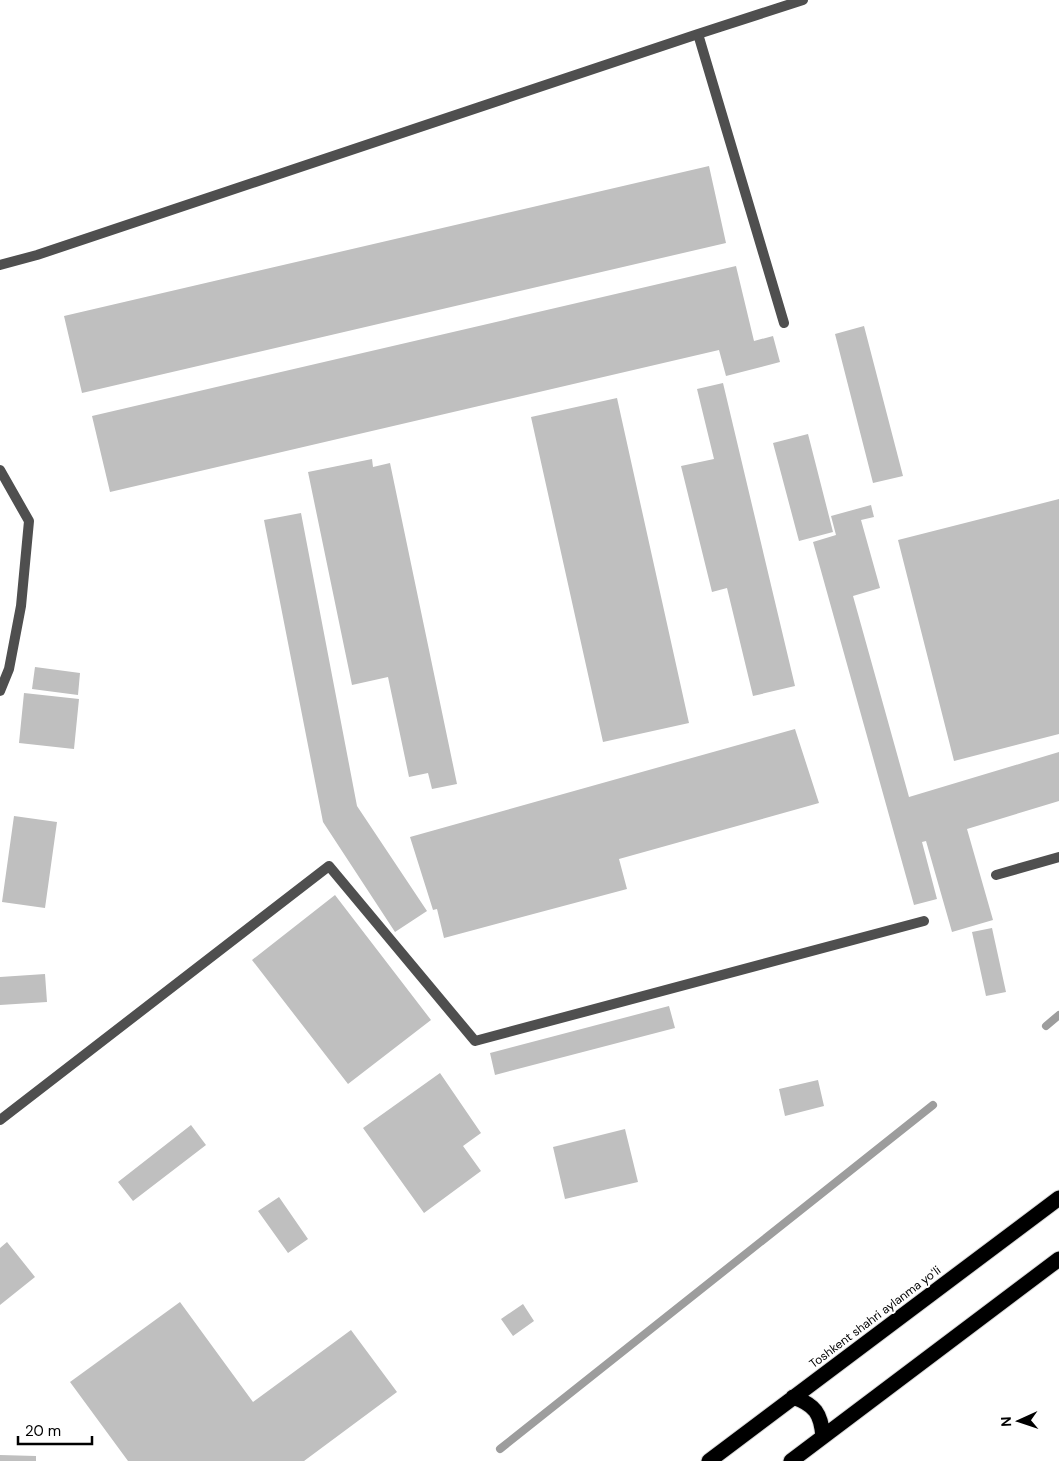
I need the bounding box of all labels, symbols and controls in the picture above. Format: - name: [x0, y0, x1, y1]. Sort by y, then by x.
- street label: Toshkent shahri aylanma yoʻli: [806, 1262, 944, 1372]
- north arrow: [994, 1396, 1044, 1446]
- scale bar: [18, 1414, 91, 1446]
- text: N: [997, 1416, 1015, 1427]
- text: 20 m: [25, 1421, 61, 1441]

